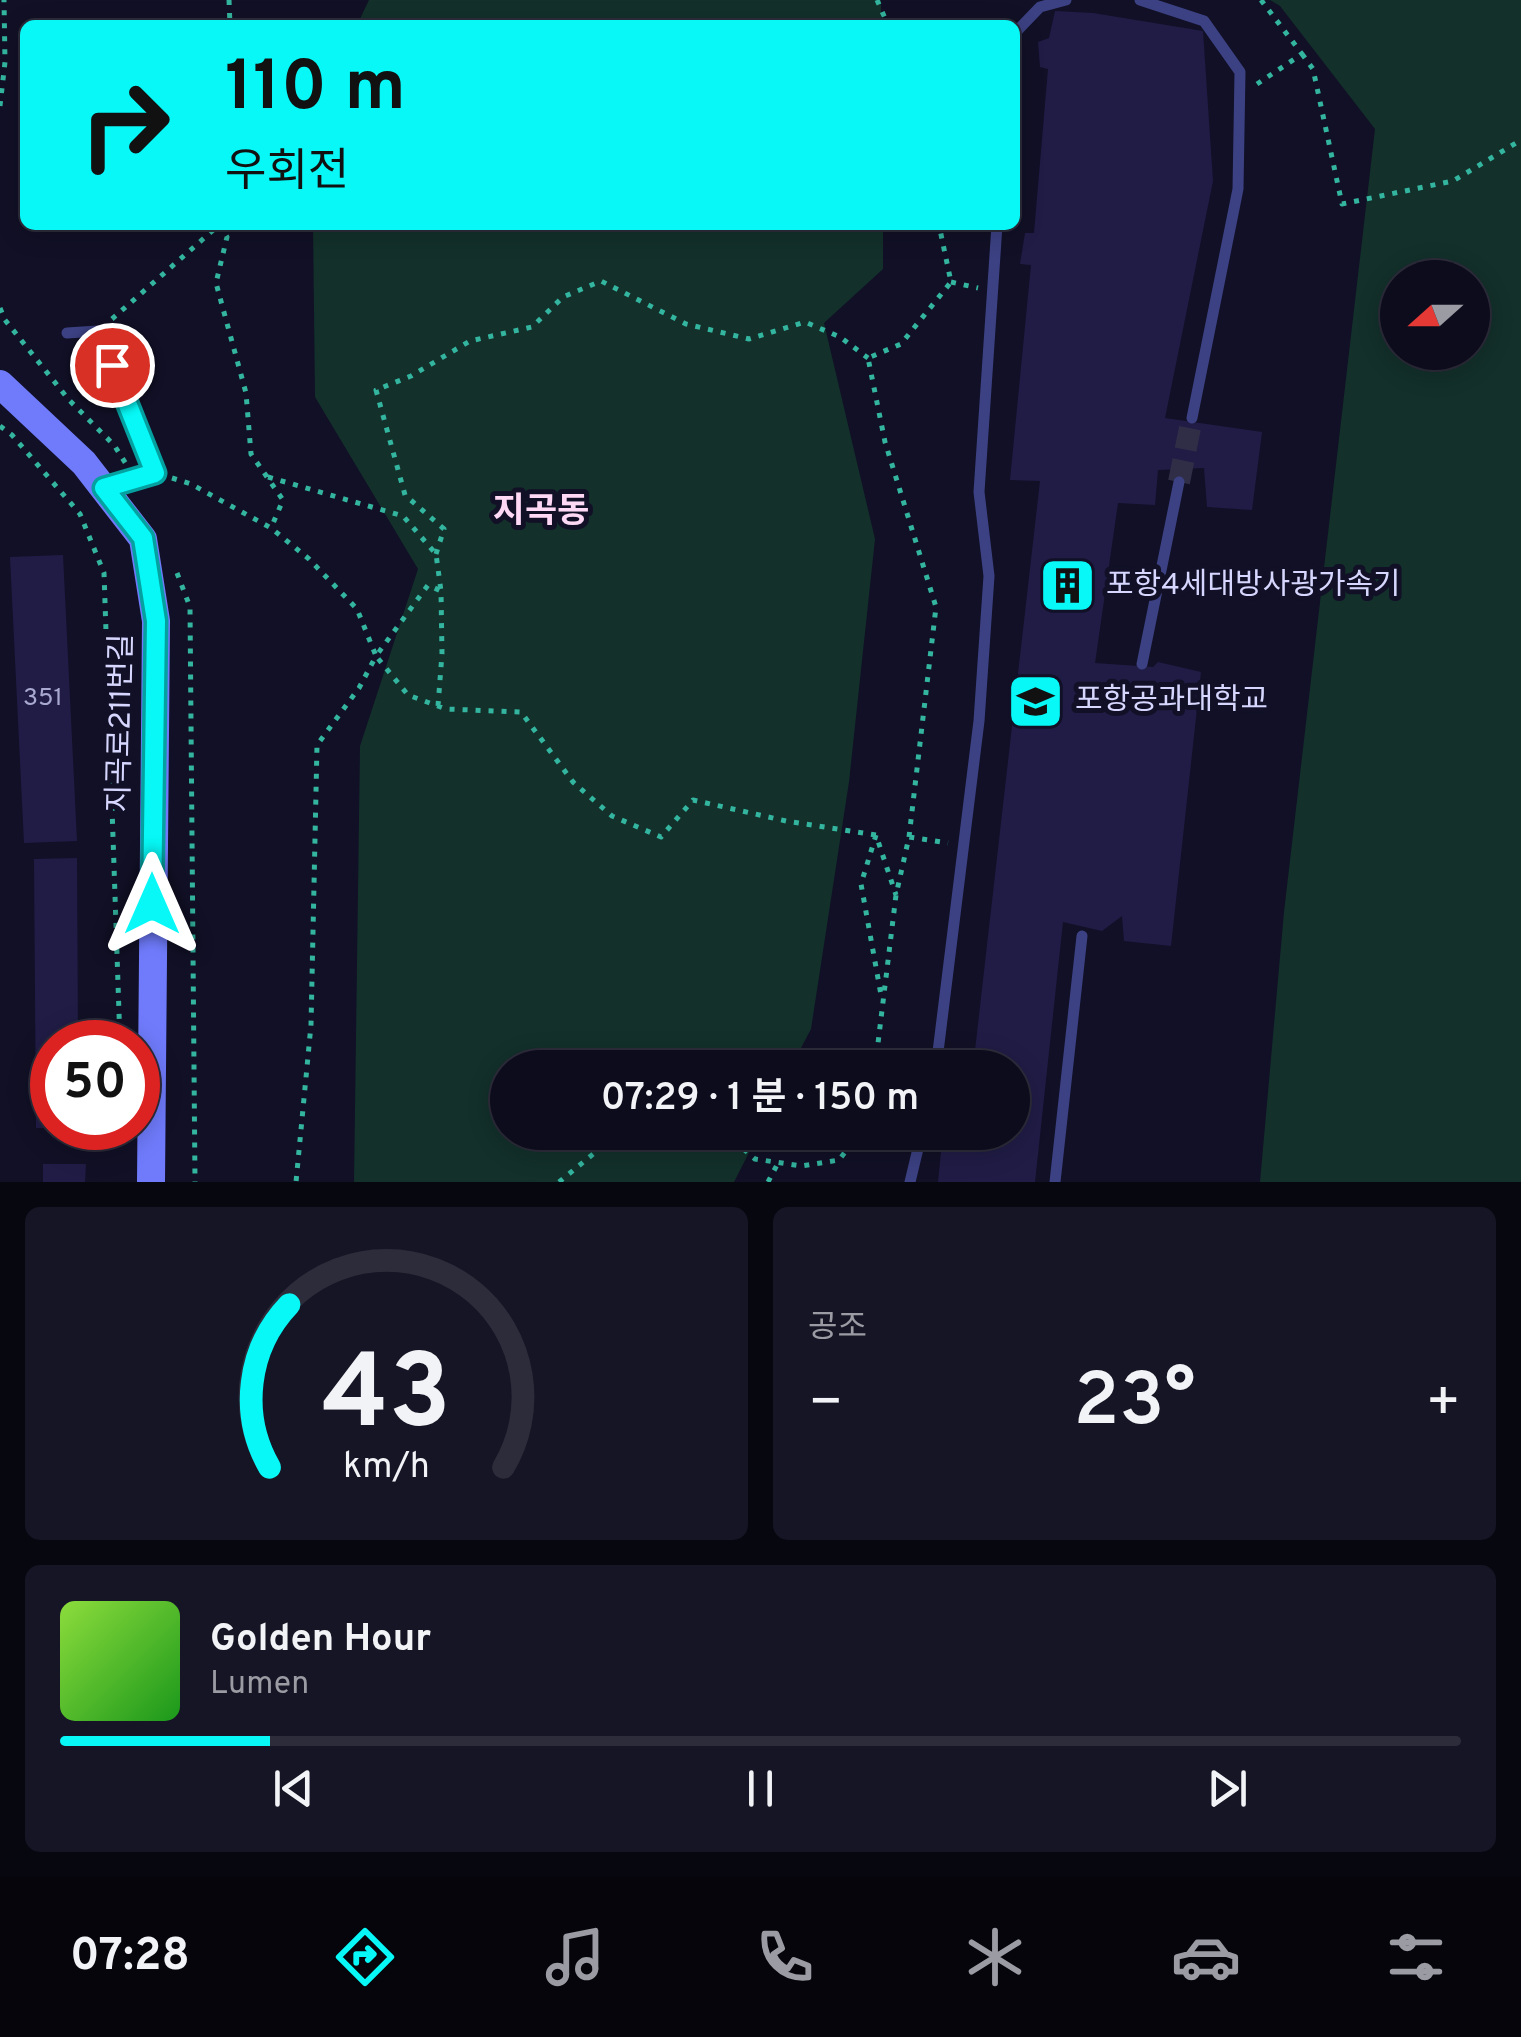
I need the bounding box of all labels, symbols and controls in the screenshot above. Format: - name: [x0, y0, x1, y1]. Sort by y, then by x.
- text: 110 m: [225, 46, 406, 135]
- icon: right: [60, 60, 190, 190]
- text: 우회전: [225, 145, 349, 202]
- north arrow: [1380, 260, 1490, 370]
- map controls: [1380, 260, 1490, 370]
- pin: [70, 323, 155, 408]
- icon: arrive: [85, 338, 140, 393]
- district label: 지곡동: [493, 491, 589, 535]
- building icon: 포항4세대방사광가속기: [1037, 556, 1097, 616]
- place label: 포항4세대방사광가속기: [1106, 568, 1401, 605]
- street label: 지곡로211번길: [102, 633, 142, 813]
- school or university icon: 포항공과대학교: [1006, 671, 1066, 731]
- house number: 351: [23, 683, 63, 715]
- place label: 포항공과대학교: [1075, 683, 1268, 720]
- position arrow: [100, 852, 204, 956]
- speed limit sign: 50: [30, 1020, 160, 1150]
- text: 07:29 · 1 분 · 150 m: [601, 1075, 919, 1124]
- text: 공조: [808, 1309, 867, 1349]
- text: 43: [322, 1333, 451, 1465]
- text: 23°: [1074, 1357, 1195, 1452]
- text: −: [808, 1370, 843, 1440]
- text: +: [1426, 1370, 1461, 1440]
- text: km/h: [343, 1445, 430, 1491]
- text: Golden Hour: [210, 1616, 431, 1665]
- text: Lumen: [210, 1665, 309, 1705]
- icon: previous: [266, 1761, 321, 1816]
- icon: pause: [733, 1761, 788, 1816]
- icon: next: [1200, 1761, 1255, 1816]
- icon: directions: [330, 1922, 400, 1992]
- icon: music: [540, 1922, 610, 1992]
- icon: phone: [750, 1922, 820, 1992]
- icon: climate: [960, 1922, 1030, 1992]
- icon: car: [1171, 1922, 1241, 1992]
- icon: filters: [1381, 1922, 1451, 1992]
- text: 07:28: [70, 1929, 190, 1986]

